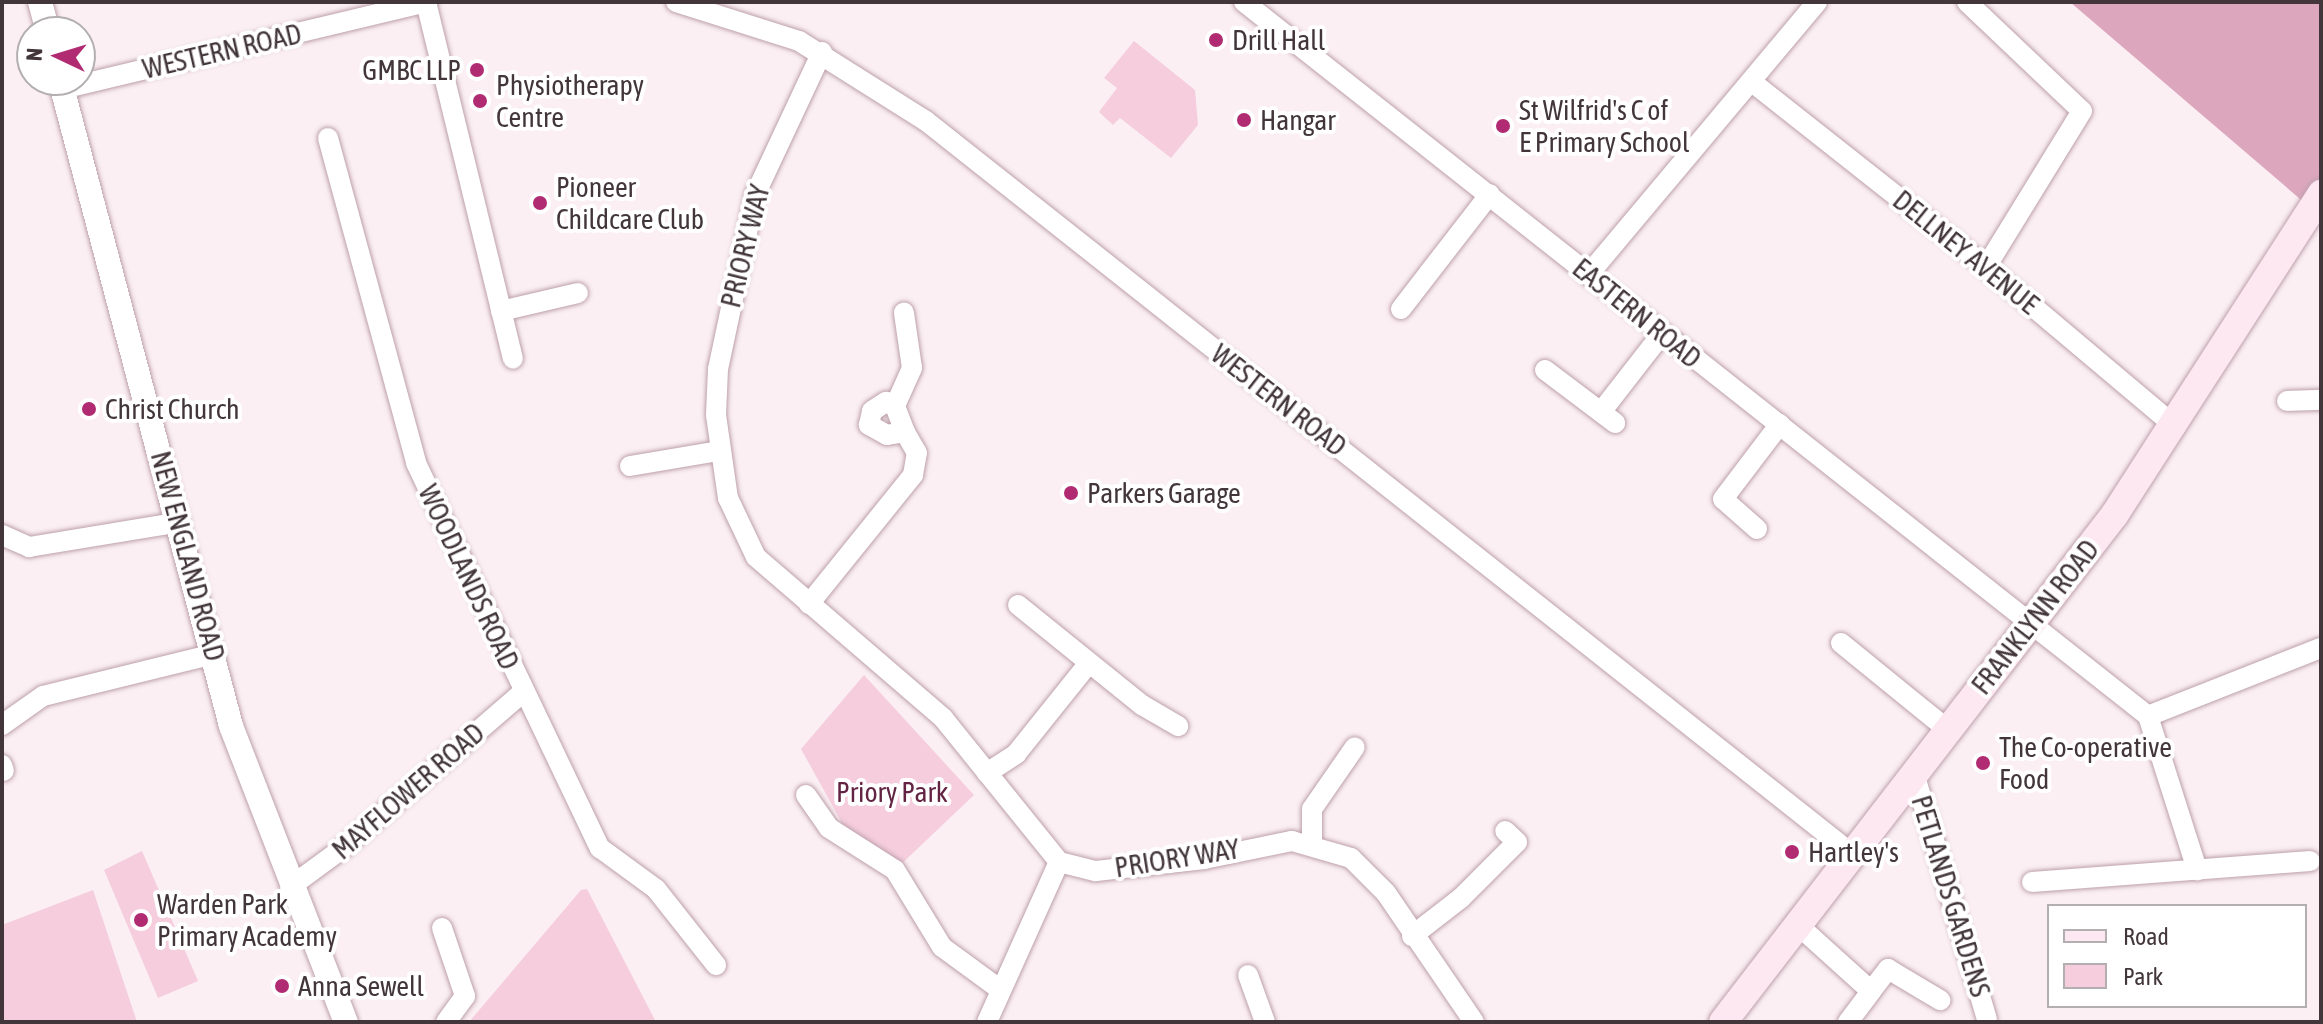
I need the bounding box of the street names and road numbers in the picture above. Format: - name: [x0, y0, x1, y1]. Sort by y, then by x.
- street label: WESTERN ROAD: [139, 16, 305, 86]
- street label: PRIORY WAY: [713, 181, 777, 311]
- street label: DELLNEY AVENUE: [1886, 183, 2046, 321]
- street label: EASTERN ROAD: [1566, 251, 1708, 375]
- street label: WESTERN ROAD: [1205, 337, 1353, 463]
- street label: NEW ENGLAND ROAD: [144, 447, 232, 665]
- street label: WOODLANDS ROAD: [411, 479, 527, 675]
- street label: FRANKLYNN ROAD: [1964, 533, 2106, 701]
- street label: MAYFLOWER ROAD: [325, 716, 491, 866]
- street label: PETLANDS GARDENS: [1904, 791, 1998, 1001]
- street label: PRIORY WAY: [1112, 832, 1242, 884]

